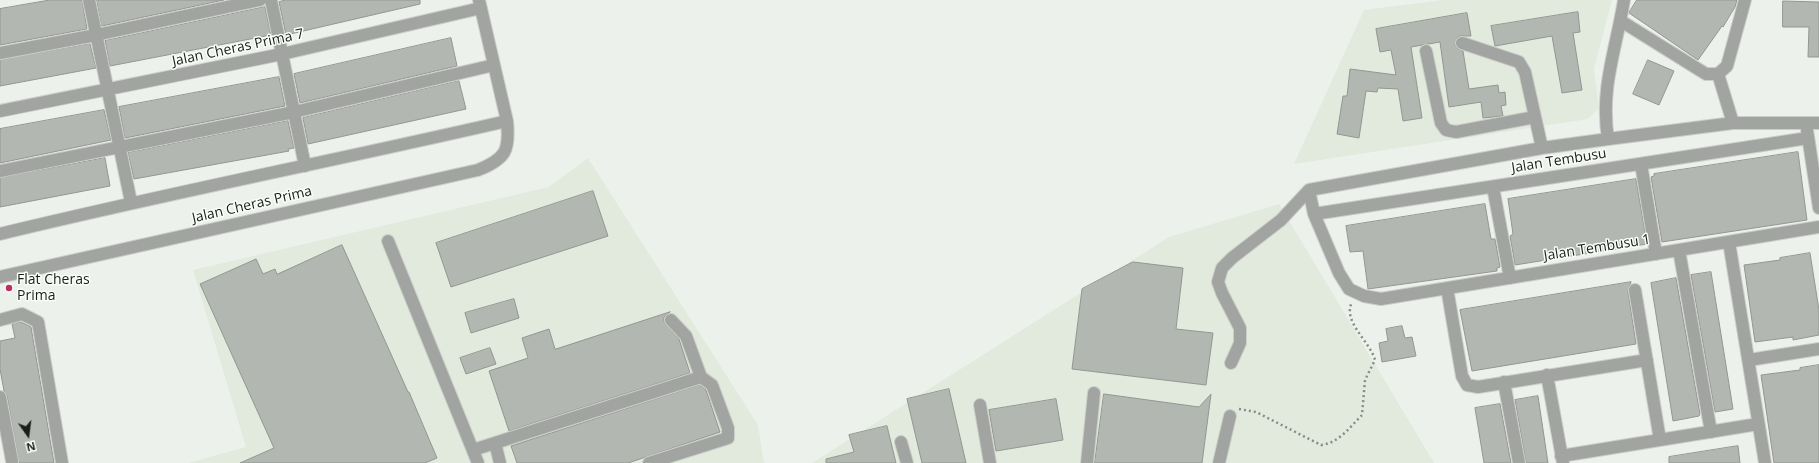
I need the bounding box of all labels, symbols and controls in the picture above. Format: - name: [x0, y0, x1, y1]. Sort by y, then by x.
- street label: Jalan Cheras Prima 7: [171, 26, 305, 70]
- street label: Jalan Tembusu: [1510, 145, 1608, 177]
- street label: Jalan Cheras Prima: [190, 183, 314, 227]
- street label: Jalan Tembusu 1: [1543, 231, 1651, 265]
- place label: Flat Cheras Prima: [17, 272, 90, 304]
- marker: Flat Cheras Prima: [4, 283, 14, 293]
- north arrow: [8, 415, 48, 455]
- text: N: [25, 439, 37, 455]

